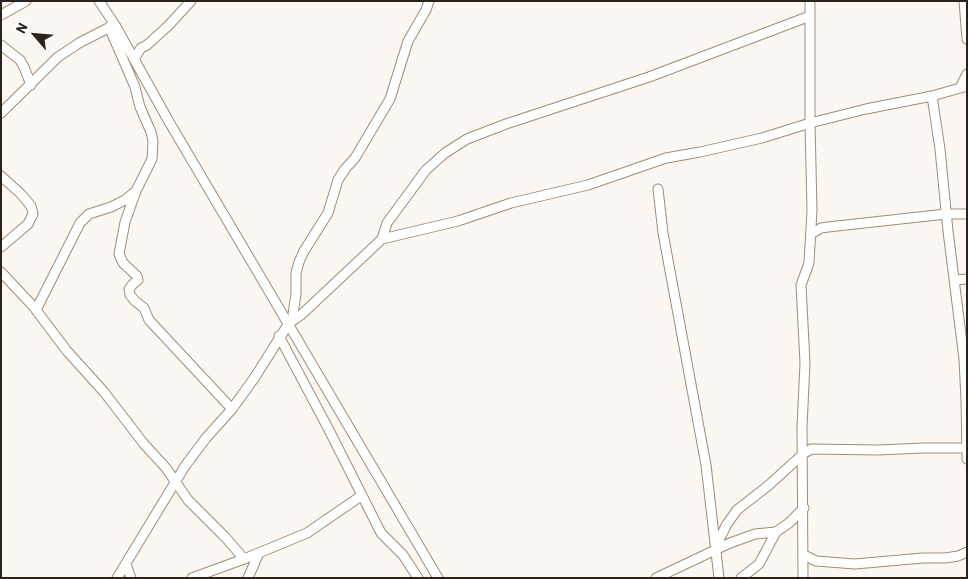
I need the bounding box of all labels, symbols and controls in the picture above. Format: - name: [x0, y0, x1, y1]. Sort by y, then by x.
- north arrow: [10, 10, 60, 60]
- text: N: [12, 20, 31, 36]

